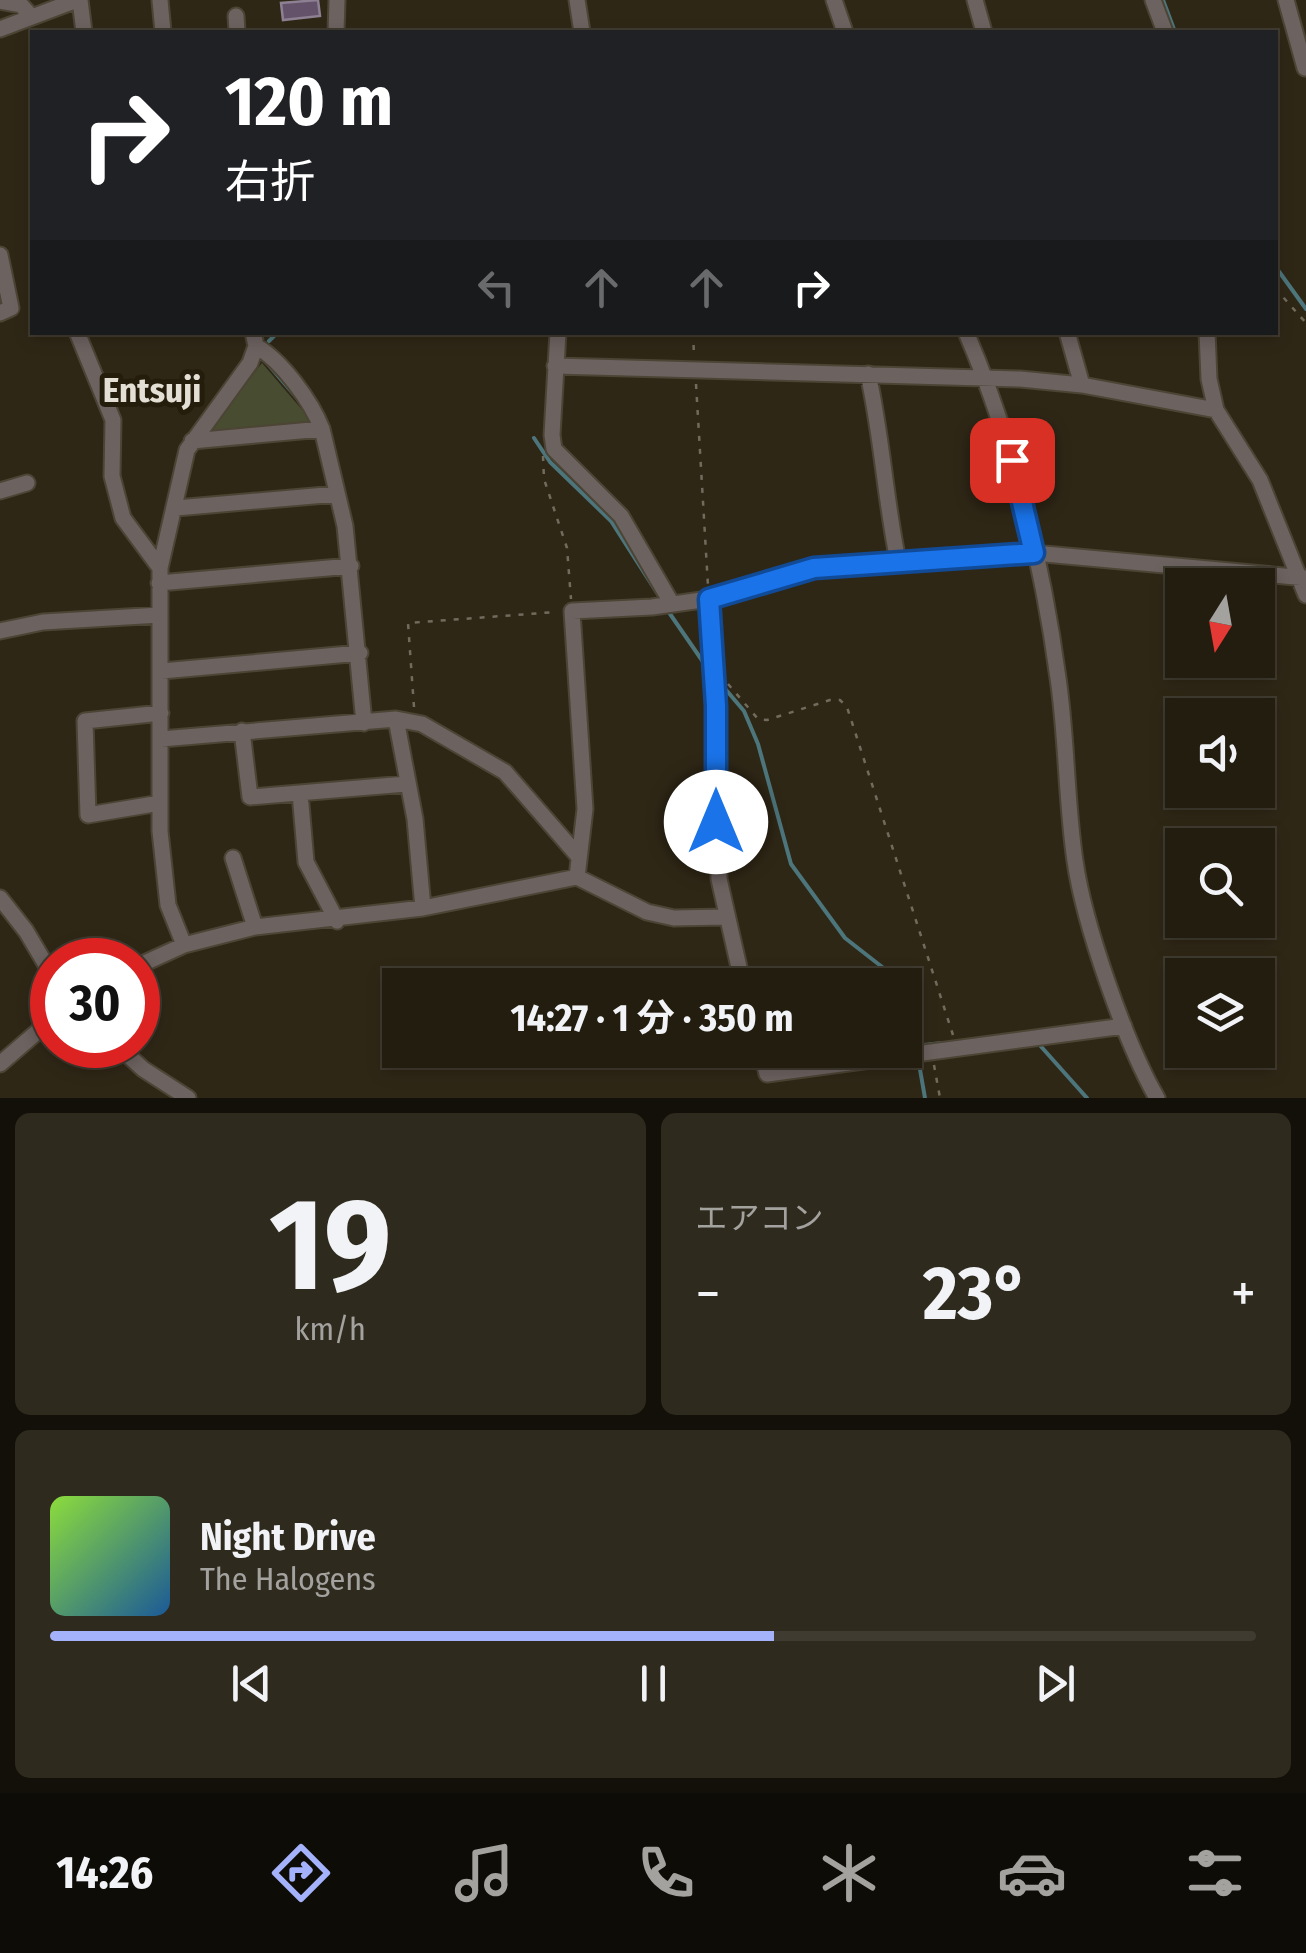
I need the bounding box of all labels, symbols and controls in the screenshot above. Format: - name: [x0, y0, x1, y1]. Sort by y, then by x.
- text: 120 m: [225, 60, 393, 144]
- icon: right: [60, 70, 190, 200]
- text: 右折: [225, 155, 315, 209]
- icon: left: [469, 260, 524, 315]
- icon: ahead: [574, 260, 629, 315]
- icon: ahead: [679, 260, 734, 315]
- icon: right: [784, 260, 839, 315]
- district label: Entsuji: [103, 369, 201, 411]
- pin: [970, 418, 1055, 503]
- icon: arrive: [985, 433, 1040, 488]
- north arrow: [1165, 568, 1275, 678]
- map controls: [1165, 568, 1275, 1068]
- button: sound: [1165, 698, 1275, 808]
- position arrow: [664, 770, 768, 874]
- button: search: [1165, 828, 1275, 938]
- speed limit sign: 30: [30, 938, 160, 1068]
- button: layers: [1165, 958, 1275, 1068]
- text: 14:27 · 1 分 · 350 m: [510, 995, 794, 1041]
- text: 19: [269, 1167, 391, 1323]
- text: エアコン: [696, 1199, 824, 1237]
- text: 23°: [923, 1249, 1028, 1339]
- text: −: [696, 1261, 720, 1327]
- text: +: [1231, 1261, 1256, 1327]
- text: km/h: [295, 1310, 366, 1348]
- text: Night Drive: [200, 1514, 376, 1560]
- text: The Halogens: [200, 1560, 376, 1598]
- icon: previous: [224, 1656, 279, 1711]
- icon: pause: [626, 1656, 681, 1711]
- icon: next: [1028, 1656, 1083, 1711]
- icon: directions: [266, 1838, 336, 1908]
- icon: music: [449, 1838, 519, 1908]
- icon: phone: [631, 1838, 701, 1908]
- icon: climate: [814, 1838, 884, 1908]
- icon: car: [997, 1838, 1067, 1908]
- icon: filters: [1180, 1838, 1250, 1908]
- text: 14:26: [56, 1846, 153, 1900]

